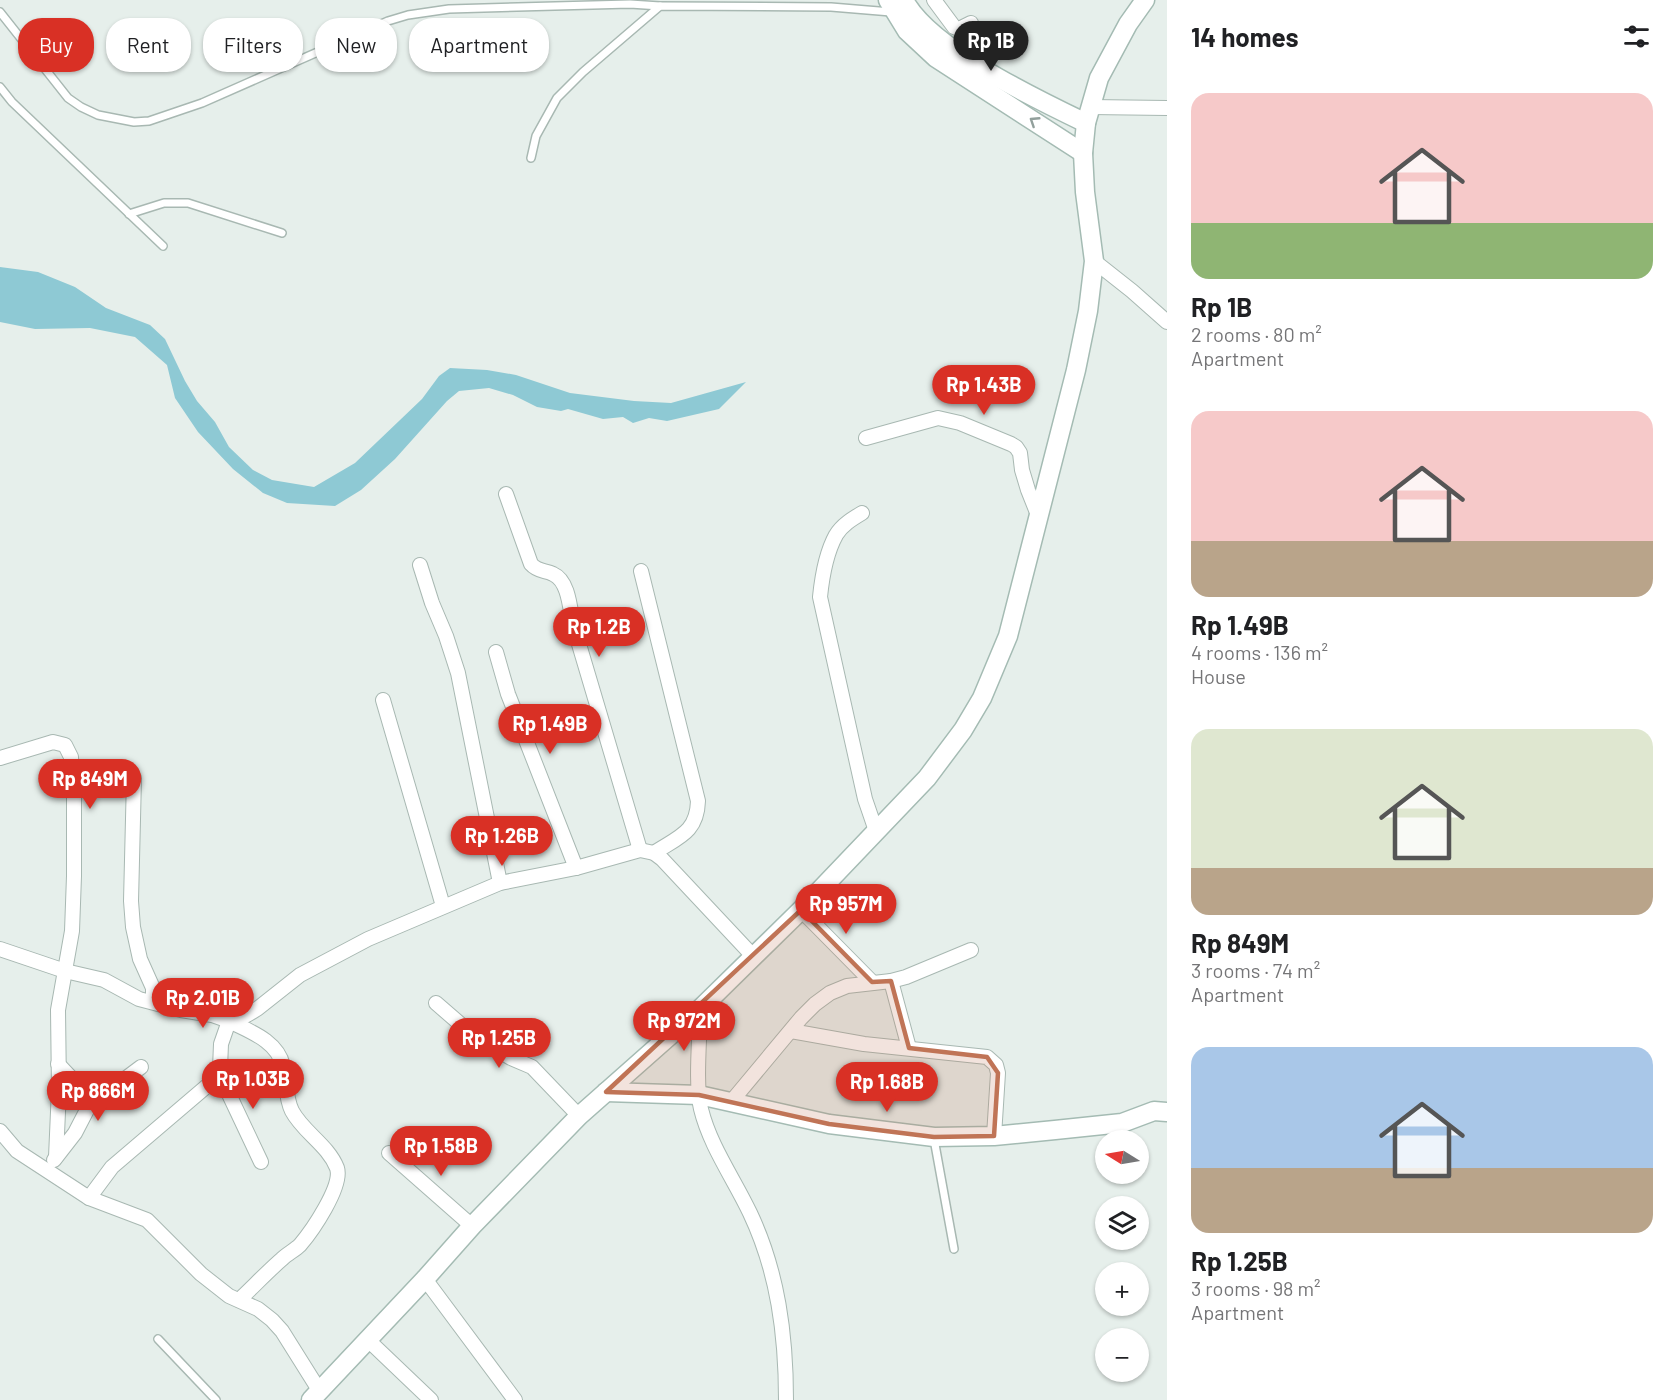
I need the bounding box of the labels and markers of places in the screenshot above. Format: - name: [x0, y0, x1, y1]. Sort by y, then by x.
- pin: Rp 1B: [949, 21, 1033, 72]
- pin: Rp 1.43B: [922, 365, 1046, 416]
- pin: Rp 1.2B: [544, 607, 654, 658]
- pin: Rp 1.49B: [488, 704, 612, 755]
- pin: Rp 849M: [35, 759, 145, 810]
- pin: Rp 1.26B: [440, 816, 564, 867]
- pin: Rp 957M: [791, 884, 901, 935]
- pin: Rp 2.01B: [141, 978, 265, 1029]
- pin: Rp 972M: [629, 1001, 739, 1052]
- pin: Rp 1.25B: [437, 1018, 561, 1069]
- pin: Rp 1.03B: [191, 1059, 315, 1110]
- pin: Rp 1.68B: [825, 1062, 949, 1113]
- pin: Rp 866M: [43, 1071, 153, 1122]
- pin: Rp 1.58B: [379, 1126, 503, 1177]

